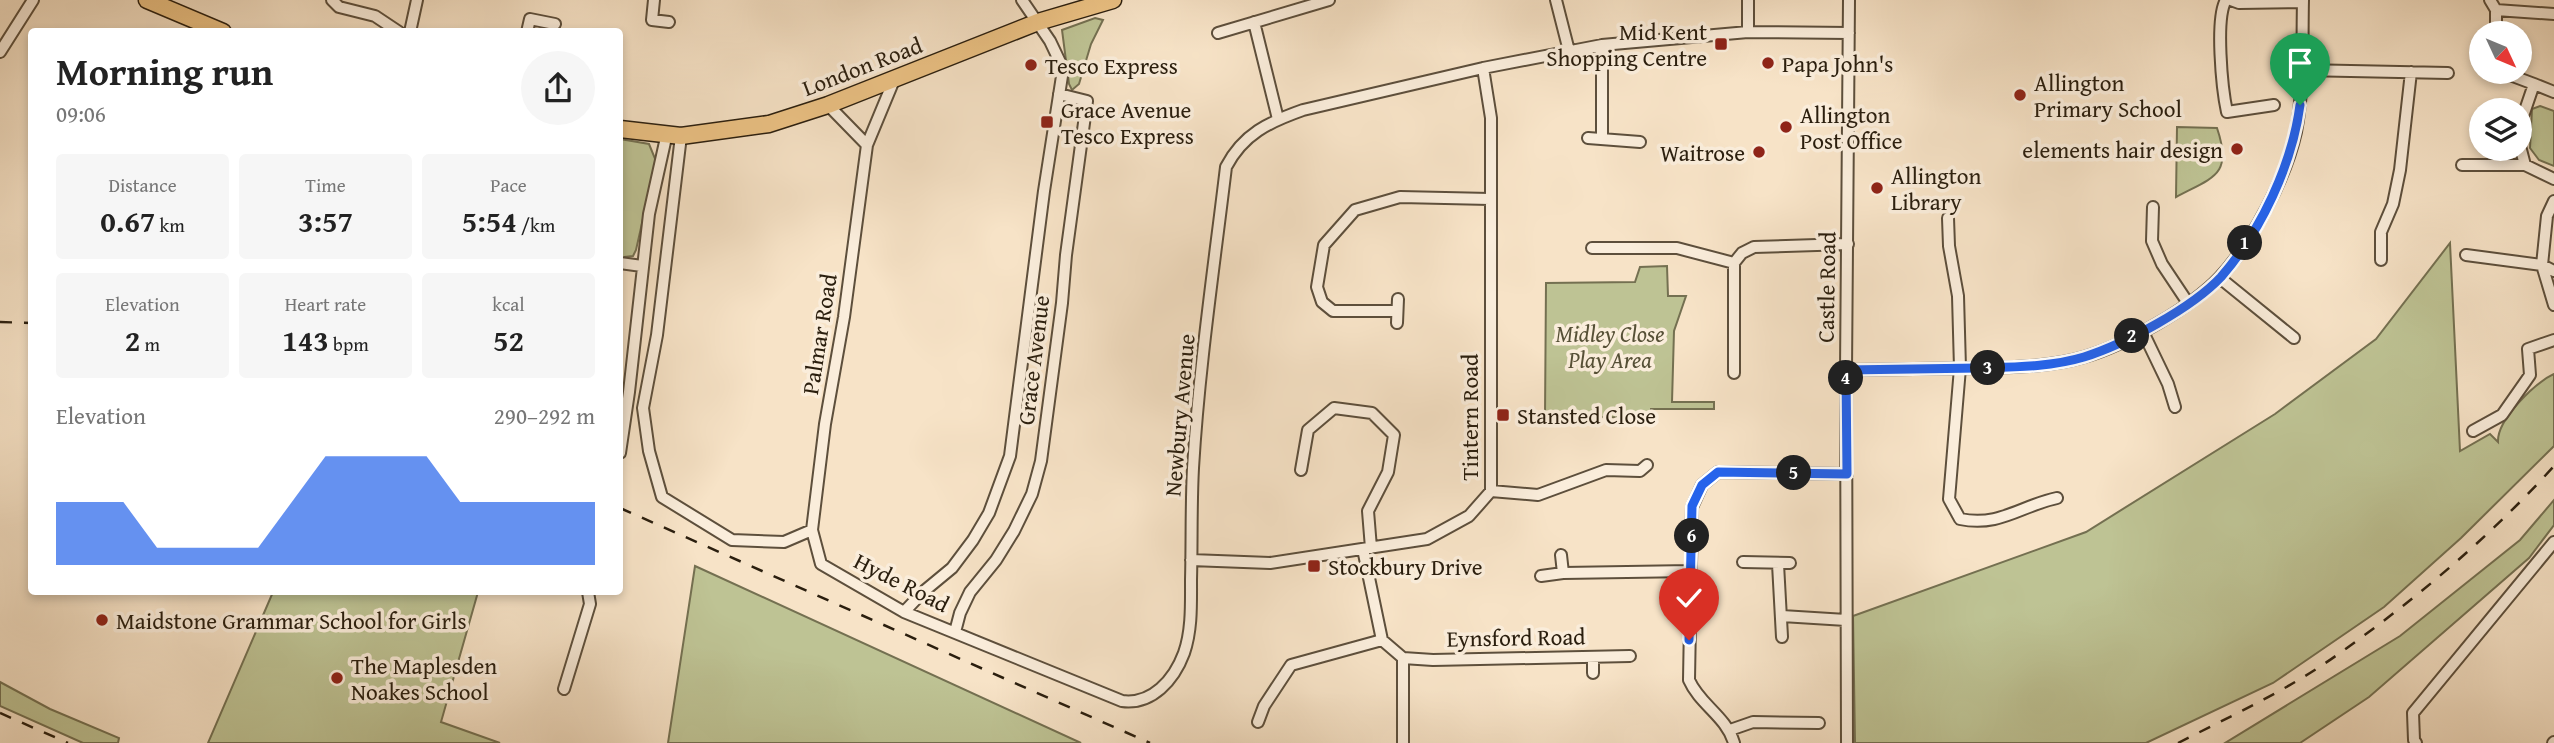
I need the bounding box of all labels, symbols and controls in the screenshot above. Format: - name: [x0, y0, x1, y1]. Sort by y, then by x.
- place label: Mid Kent Shopping Centre: [1546, 15, 1707, 74]
- north arrow: [2469, 21, 2532, 84]
- map controls: [2469, 21, 2532, 161]
- street label: London Road: [797, 28, 927, 104]
- pin: [2270, 33, 2330, 105]
- marker: Mid Kent Shopping Centre: [1713, 36, 1729, 52]
- text: Morning run: [56, 43, 273, 99]
- icon: arrive: [2281, 44, 2319, 82]
- place label: Papa John's: [1782, 47, 1893, 80]
- place label: Tesco Express: [1045, 49, 1178, 82]
- button: share: [521, 51, 595, 125]
- marker: Papa John's: [1760, 55, 1776, 71]
- marker: Tesco Express: [1023, 57, 1039, 73]
- place label: Allington Primary School: [2034, 66, 2182, 125]
- marker: Allington Primary School: [2012, 87, 2028, 103]
- place label: Grace Avenue Tesco Express: [1061, 93, 1194, 152]
- text: 09:06: [56, 97, 106, 130]
- place label: Allington Post Office: [1800, 98, 1903, 157]
- button: layers: [2469, 98, 2532, 161]
- marker: Grace Avenue Tesco Express: [1039, 114, 1055, 130]
- marker: Allington Post Office: [1778, 119, 1794, 135]
- place label: elements hair design: [2022, 133, 2223, 166]
- place label: Waitrose: [1660, 136, 1745, 169]
- marker: elements hair design: [2229, 141, 2245, 157]
- marker: Waitrose: [1751, 144, 1767, 160]
- place label: Allington Library: [1891, 159, 1982, 218]
- text: Distance: [108, 171, 177, 199]
- text: Time: [305, 171, 346, 199]
- text: Pace: [490, 171, 527, 199]
- marker: Allington Library: [1869, 180, 1885, 196]
- text: 0.67: [100, 199, 155, 243]
- text: 3:57: [298, 199, 353, 243]
- text: 5:54: [462, 199, 517, 243]
- text: km: [155, 211, 185, 239]
- text: /km: [517, 211, 555, 239]
- pin: 1: [2228, 226, 2262, 260]
- text: 1: [2240, 228, 2249, 256]
- street label: Castle Road: [1809, 230, 1843, 343]
- street label: Palmar Road: [793, 270, 845, 397]
- text: Elevation: [105, 290, 180, 318]
- text: Heart rate: [285, 290, 366, 318]
- text: kcal: [492, 290, 525, 318]
- street label: Grace Avenue: [1009, 293, 1057, 427]
- park label: Midley Close Play Area: [1556, 317, 1664, 376]
- text: 2: [125, 318, 140, 362]
- text: 143: [282, 318, 329, 362]
- text: 52: [493, 318, 524, 362]
- pin: 2: [2114, 318, 2150, 354]
- text: 2: [2127, 321, 2136, 349]
- text: m: [140, 330, 160, 358]
- text: bpm: [329, 330, 369, 358]
- street label: Newbury Avenue: [1155, 332, 1203, 498]
- pin: 3: [1970, 350, 2006, 386]
- street label: Tintern Road: [1453, 353, 1486, 480]
- text: 3: [1983, 353, 1992, 381]
- pin: 4: [1828, 360, 1864, 396]
- text: 4: [1841, 363, 1850, 391]
- text: Elevation: [56, 399, 146, 432]
- text: 290–292 m: [494, 399, 595, 432]
- place label: Stansted Close: [1517, 399, 1656, 432]
- marker: Stansted Close: [1495, 407, 1511, 423]
- pin: 5: [1776, 456, 1812, 490]
- text: 5: [1789, 458, 1798, 486]
- pin: 6: [1674, 518, 1710, 554]
- text: 6: [1687, 521, 1696, 549]
- street label: Hyde Road: [849, 544, 956, 620]
- place label: Stockbury Drive: [1328, 550, 1483, 583]
- marker: Stockbury Drive: [1306, 558, 1322, 574]
- pin: [1659, 568, 1719, 640]
- icon: check: [1670, 579, 1708, 617]
- place label: Maidstone Grammar School for Girls: [116, 604, 467, 637]
- marker: Maidstone Grammar School for Girls: [94, 612, 110, 628]
- street label: Eynsford Road: [1446, 619, 1586, 655]
- place label: The Maplesden Noakes School: [351, 649, 497, 708]
- marker: The Maplesden Noakes School: [329, 670, 345, 686]

